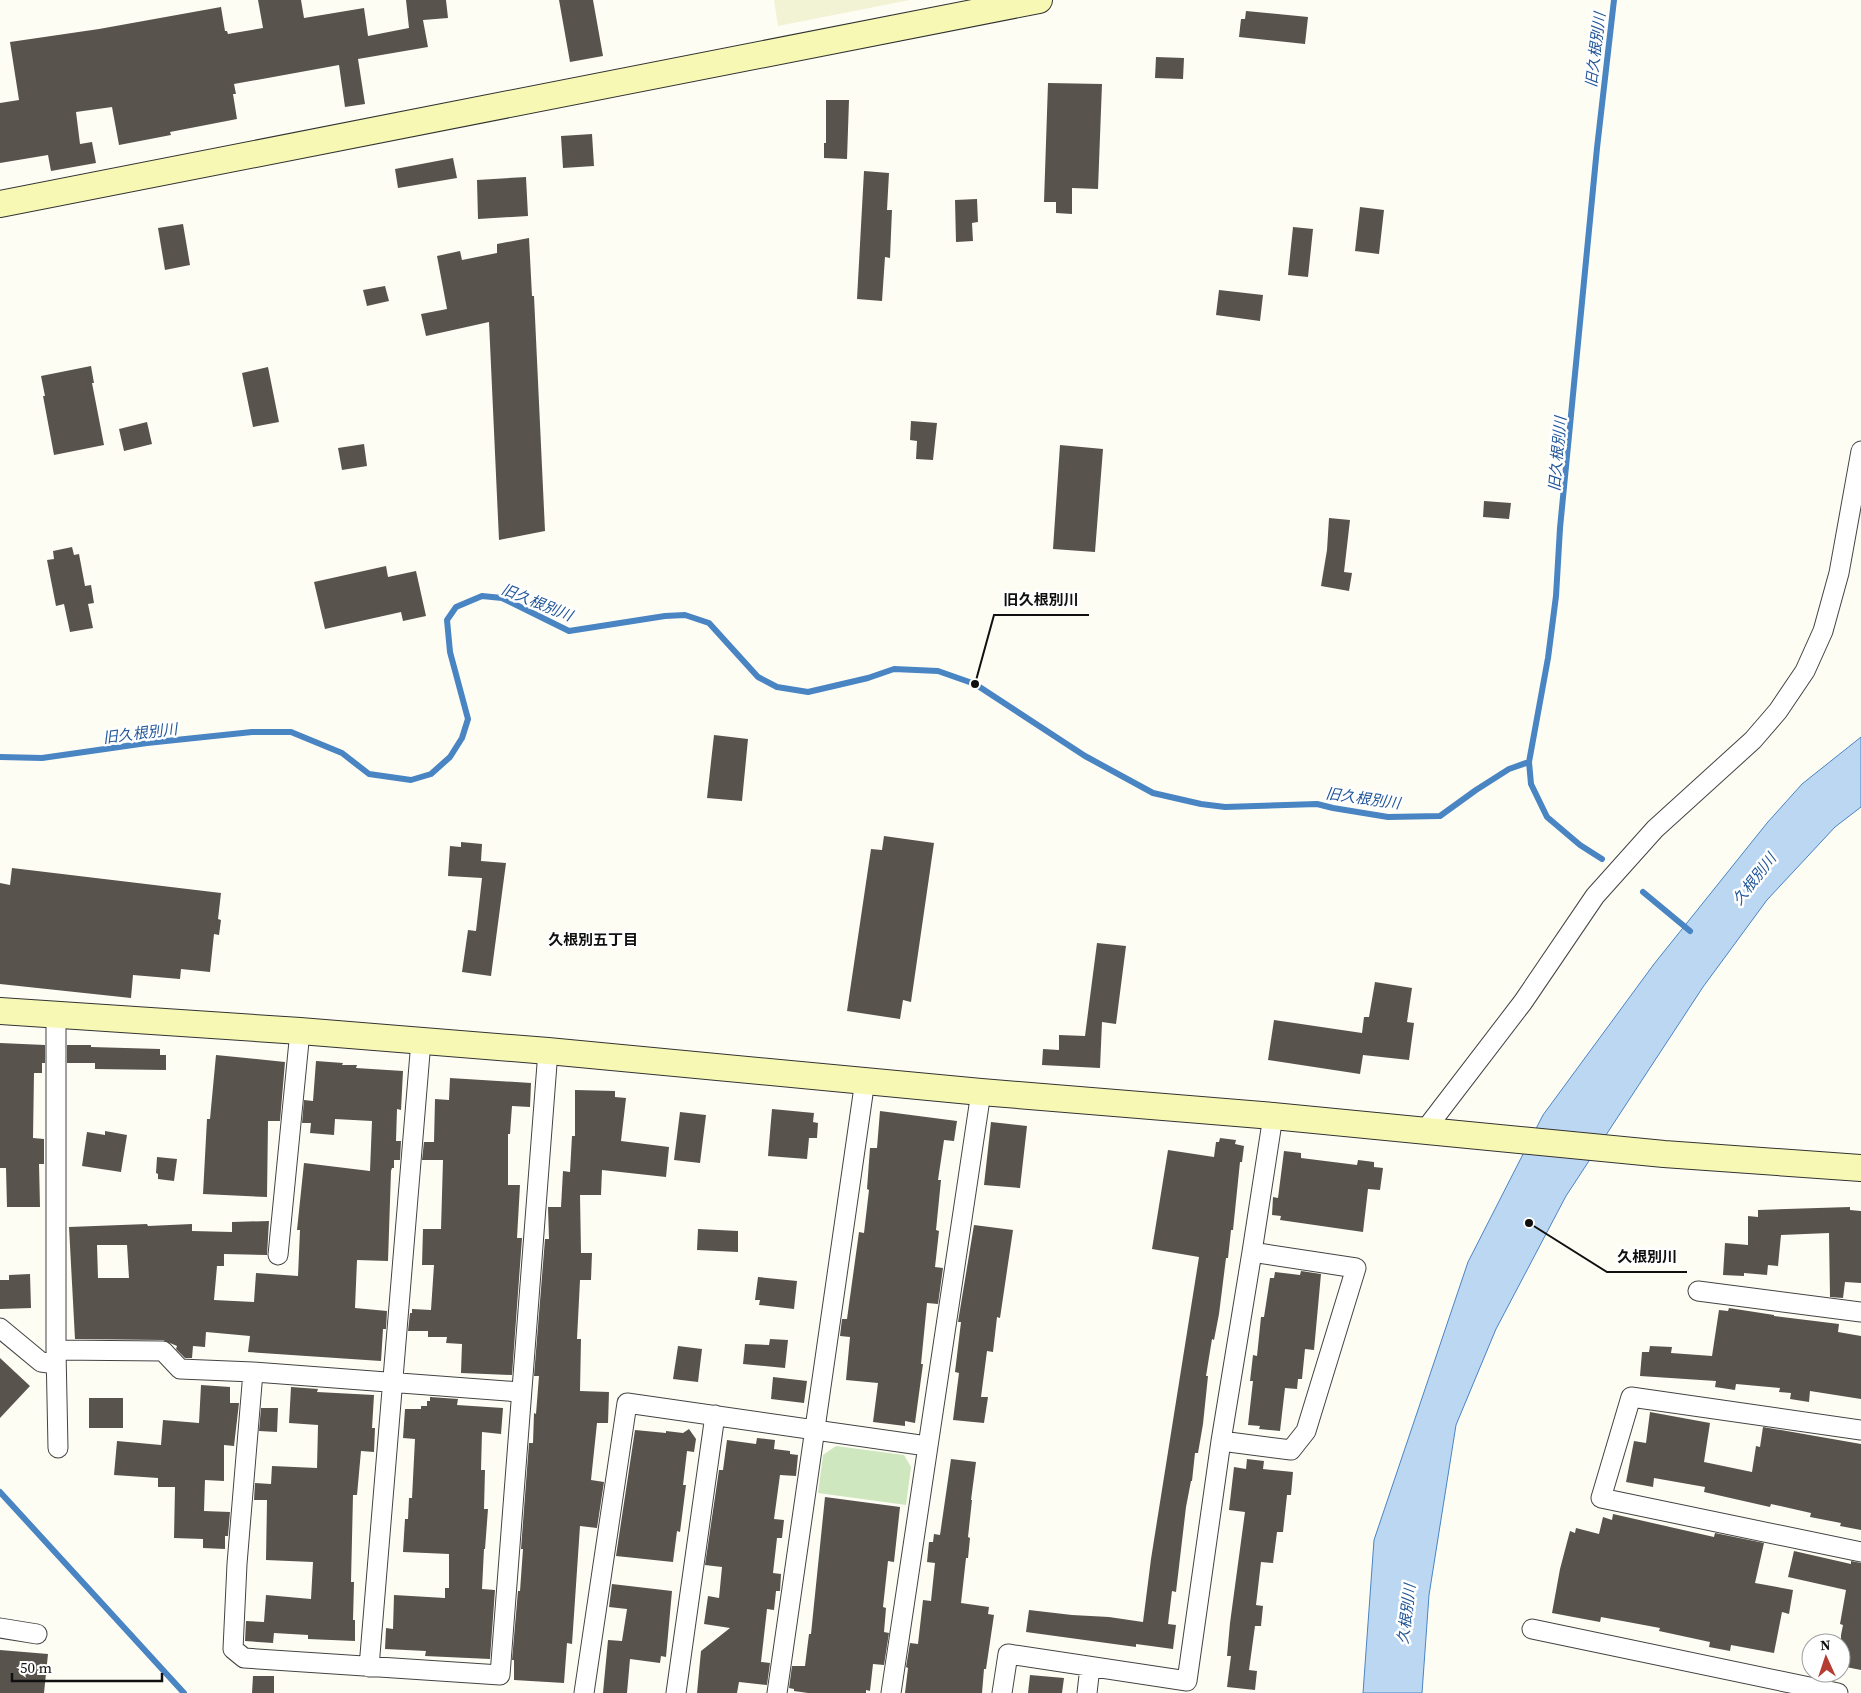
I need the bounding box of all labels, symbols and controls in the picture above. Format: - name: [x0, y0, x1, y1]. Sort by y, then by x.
- water label: 旧久根別川: [1580, 10, 1610, 89]
- water label: 旧久根別川: [1543, 414, 1571, 492]
- water label: 旧久根別川: [498, 578, 578, 627]
- callout: 旧久根別川: [994, 585, 1089, 615]
- text: 旧久根別川: [1003, 589, 1079, 610]
- water label: 旧久根別川: [101, 718, 180, 748]
- water label: 旧久根別川: [1324, 782, 1404, 814]
- water label: 久根別川: [1727, 847, 1782, 909]
- district label: 久根別五丁目: [548, 929, 638, 950]
- callout: 久根別川: [1607, 1242, 1687, 1272]
- text: 久根別川: [1617, 1246, 1677, 1267]
- water label: 久根別川: [1392, 1581, 1420, 1645]
- north arrow: [1801, 1633, 1851, 1683]
- text: N: [1820, 1635, 1831, 1655]
- scale bar: [12, 1650, 162, 1682]
- text: 50 m: [20, 1657, 52, 1678]

